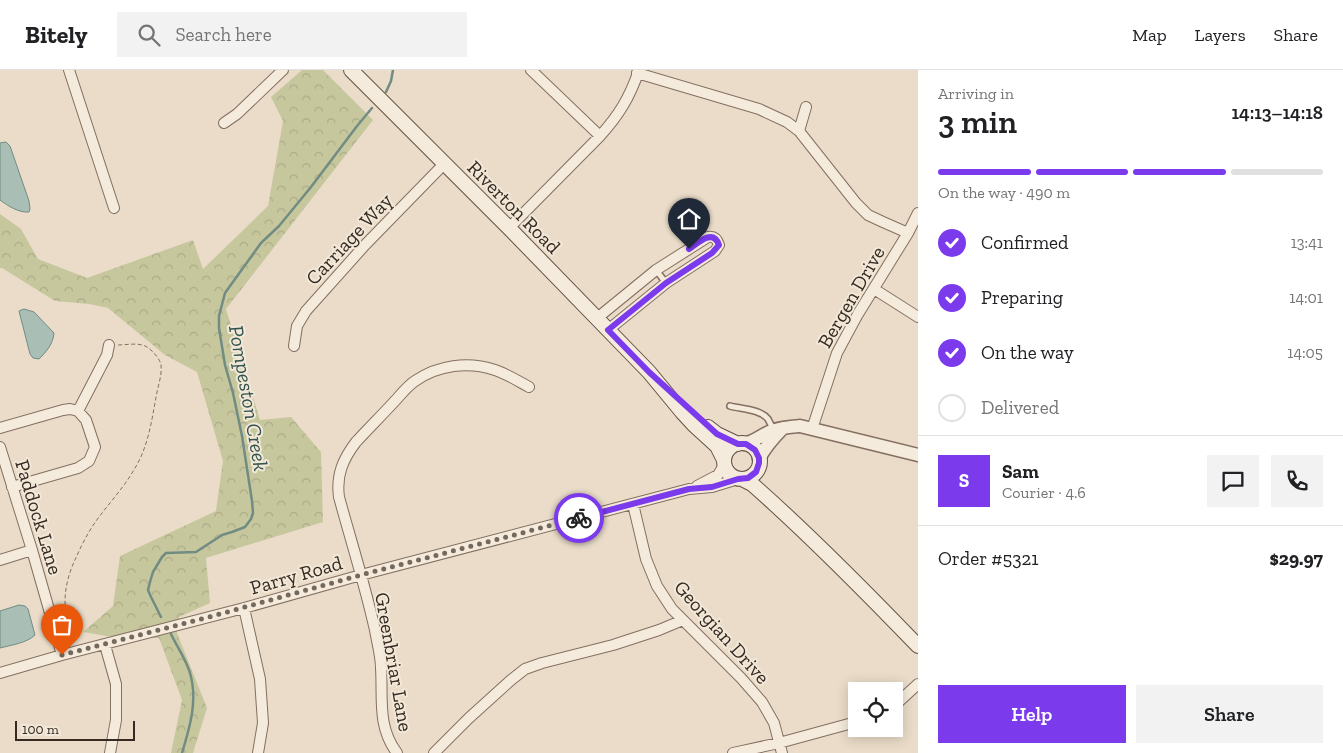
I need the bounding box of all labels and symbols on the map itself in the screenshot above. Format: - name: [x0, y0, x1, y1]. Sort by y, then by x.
- street label: Riverton Road: [462, 155, 566, 259]
- street label: Carriage Way: [301, 188, 398, 290]
- pin: [668, 198, 710, 249]
- street label: Bergen Drive: [812, 242, 890, 352]
- water label: Pompeston Creek: [224, 323, 274, 473]
- street label: Paddock Lane: [10, 457, 68, 577]
- courier: [554, 493, 604, 543]
- street label: Parry Road: [247, 550, 345, 600]
- street label: Georgian Drive: [669, 575, 775, 689]
- street label: Greenbriar Lane: [370, 591, 418, 733]
- pin: [41, 604, 83, 655]
- scale bar: [15, 718, 135, 741]

